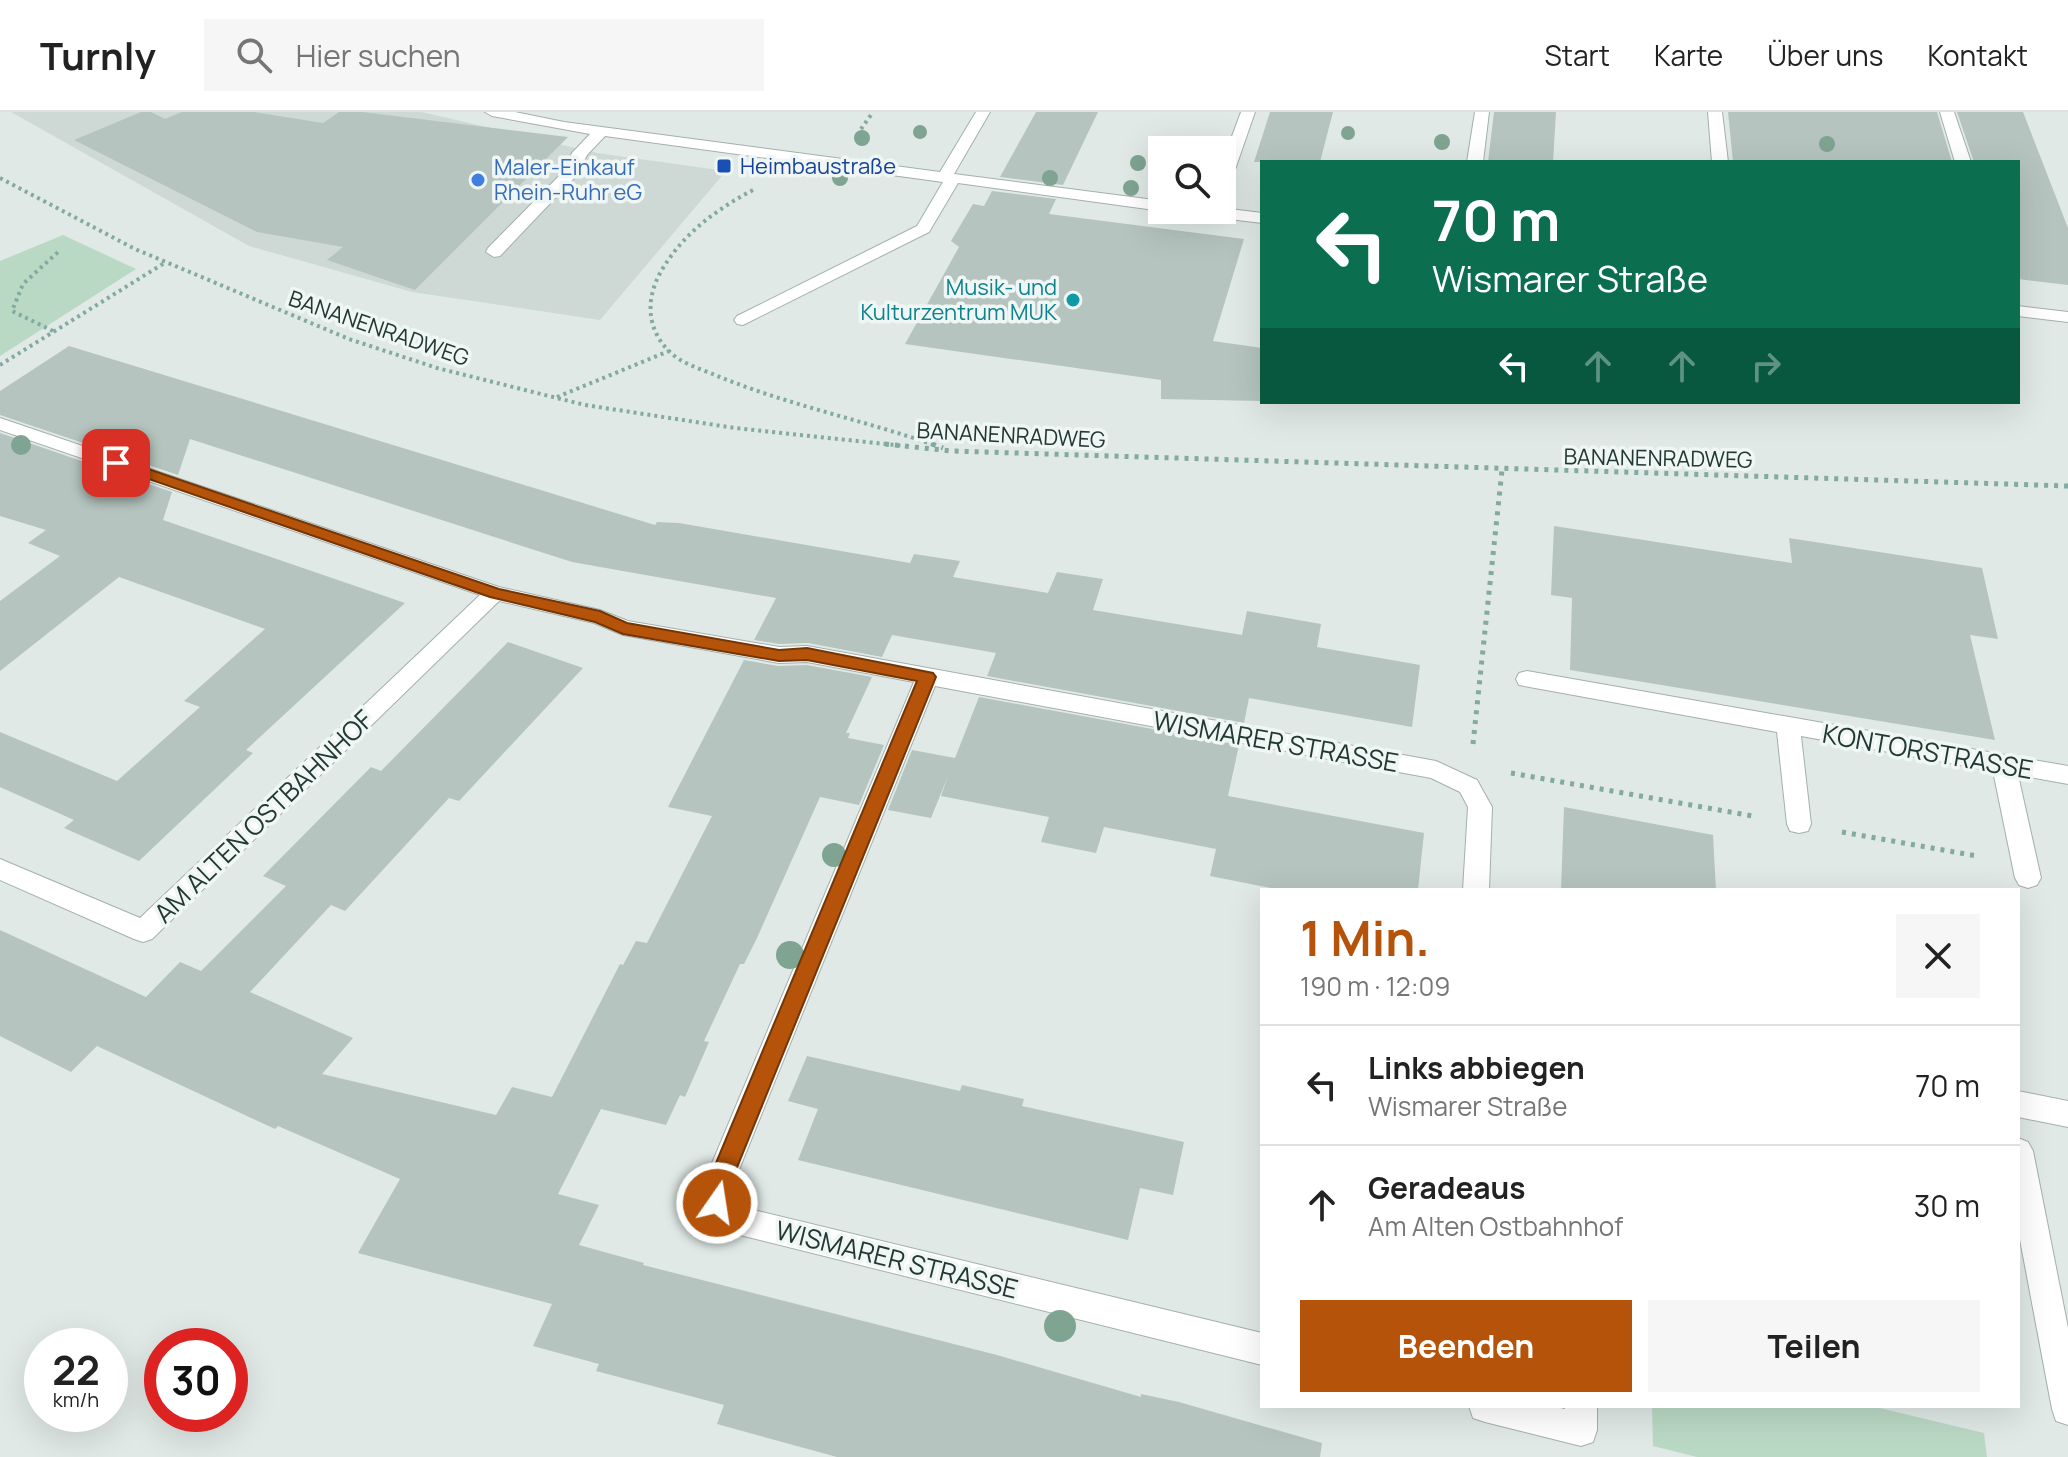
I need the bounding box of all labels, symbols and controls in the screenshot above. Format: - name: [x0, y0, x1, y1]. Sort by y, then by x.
- search box: [204, 19, 764, 91]
- text: Turnly: [40, 29, 156, 81]
- icon: search: [232, 33, 276, 77]
- text: Hier suchen: [296, 35, 461, 76]
- text: Start: [1545, 36, 1610, 74]
- text: Karte: [1654, 36, 1723, 74]
- text: Über uns: [1767, 36, 1883, 74]
- text: Kontakt: [1927, 36, 2028, 74]
- map controls: [1148, 136, 1236, 224]
- button: search: [1148, 136, 1236, 224]
- place label: Heimbaustraße: [740, 151, 896, 181]
- place label: Maler-Einkauf Rhein-Ruhr eG: [494, 152, 642, 207]
- marker: Heimbaustraße: [715, 157, 733, 175]
- marker: Maler-Einkauf Rhein-Ruhr eG: [469, 171, 487, 189]
- text: 70 m: [1432, 181, 1560, 258]
- icon: left: [1300, 192, 1404, 296]
- text: Wismarer Straße: [1432, 254, 1708, 303]
- place label: Musik- und Kulturzentrum MUK: [860, 272, 1058, 327]
- street label: BANANENRADWEG: [285, 283, 473, 373]
- marker: Musik- und Kulturzentrum MUK: [1064, 291, 1082, 309]
- icon: left: [1492, 344, 1536, 388]
- icon: ahead: [1576, 344, 1620, 388]
- icon: ahead: [1660, 344, 1704, 388]
- icon: right: [1744, 344, 1788, 388]
- street label: BANANENRADWEG: [916, 415, 1106, 455]
- pin: [82, 429, 150, 497]
- icon: arrive: [94, 441, 138, 485]
- street label: BANANENRADWEG: [1563, 441, 1753, 475]
- street label: AM ALTEN OSTBAHNHOF: [145, 702, 381, 930]
- street label: WISMARER STRASSE: [1150, 702, 1402, 780]
- street label: KONTORSTRASSE: [1820, 715, 2036, 787]
- text: 1 Min.: [1300, 905, 1430, 970]
- button: close: [1896, 914, 1980, 998]
- text: 190 m · 12:09: [1300, 968, 1450, 1004]
- text: Links abbiegen: [1368, 1047, 1585, 1088]
- icon: left: [1300, 1063, 1344, 1107]
- text: 70 m: [1915, 1065, 1980, 1106]
- text: Wismarer Straße: [1368, 1088, 1567, 1124]
- position arrow: [675, 1161, 759, 1245]
- text: Geradeaus: [1368, 1167, 1525, 1208]
- icon: ahead: [1300, 1183, 1344, 1227]
- text: 30 m: [1914, 1185, 1980, 1226]
- text: Am Alten Ostbahnhof: [1368, 1208, 1623, 1244]
- street label: WISMARER STRASSE: [772, 1211, 1022, 1307]
- button: Beenden: [1300, 1300, 1632, 1392]
- button: Teilen: [1648, 1300, 1980, 1392]
- speed limit sign: 30: [144, 1328, 248, 1432]
- text: 22: [52, 1342, 100, 1397]
- text: km/h: [53, 1386, 99, 1413]

